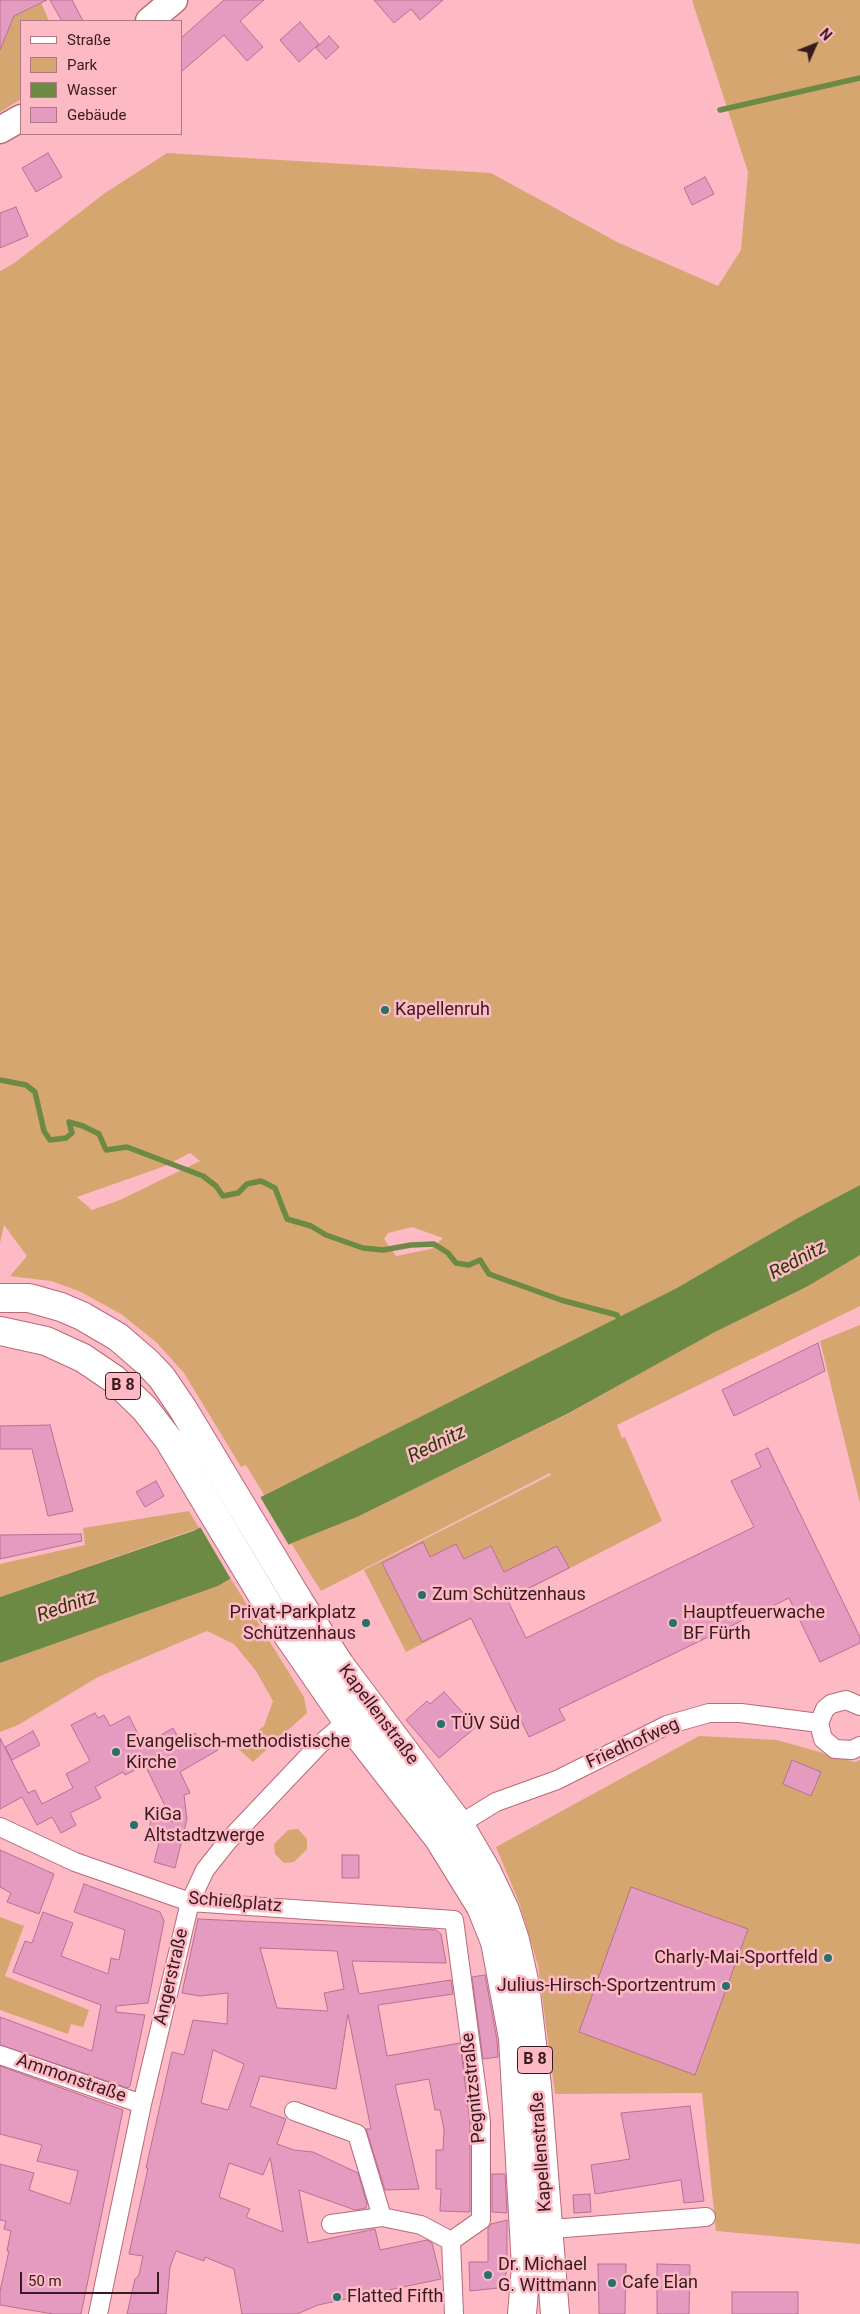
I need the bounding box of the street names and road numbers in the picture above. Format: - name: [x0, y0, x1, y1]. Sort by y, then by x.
- road number: B 8: [106, 1372, 140, 1400]
- street label: Kapellenstraße: [333, 1661, 423, 1769]
- street label: Friedhofweg: [583, 1714, 683, 1774]
- street label: Schießplatz: [187, 1888, 283, 1918]
- street label: Angerstraße: [150, 1927, 194, 2027]
- street label: Pegnitzstraße: [457, 2032, 491, 2144]
- road number: B 8: [518, 2046, 552, 2074]
- street label: Ammonstraße: [13, 2050, 129, 2108]
- street label: Kapellenstraße: [527, 2091, 557, 2213]

